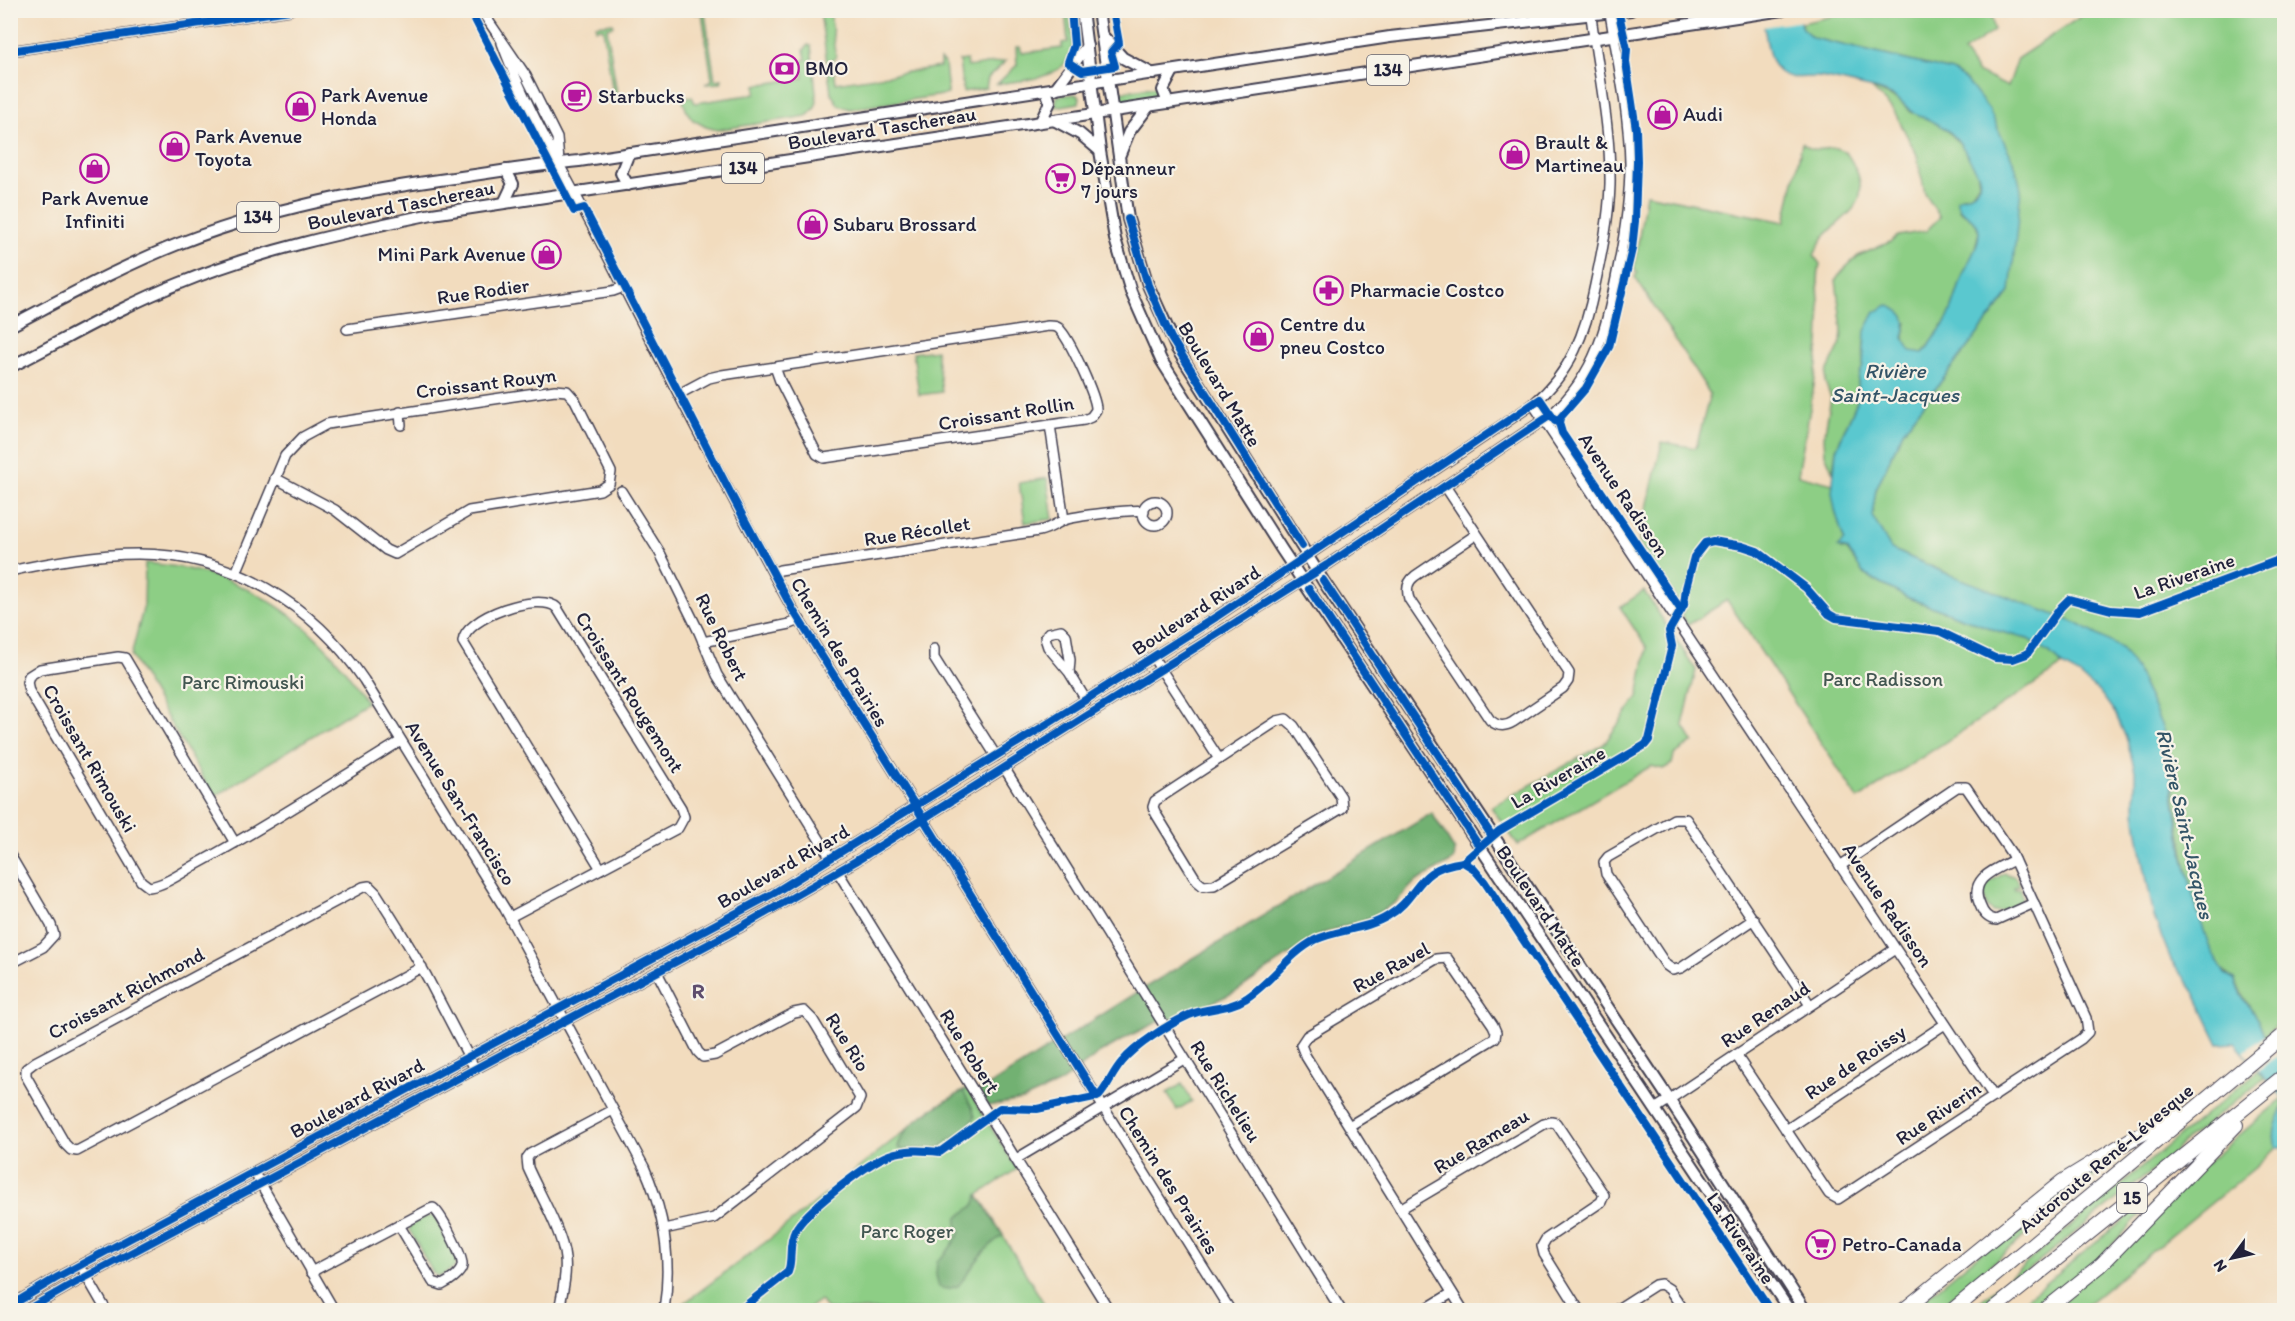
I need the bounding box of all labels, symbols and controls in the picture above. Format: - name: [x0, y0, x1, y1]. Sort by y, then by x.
- bank icon: BMO: [768, 52, 800, 84]
- road number: 134: [1367, 55, 1409, 85]
- place label: BMO: [805, 56, 849, 80]
- cafe icon: Starbucks: [561, 80, 593, 112]
- place label: Park Avenue Honda: [321, 83, 428, 130]
- place label: Starbucks: [598, 84, 685, 108]
- shop icon: Park Avenue Honda: [284, 90, 316, 122]
- shop icon: Audi: [1646, 98, 1678, 130]
- street label: Boulevard Taschereau: [786, 101, 978, 155]
- place label: Audi: [1683, 102, 1723, 126]
- place label: Park Avenue Toyota: [195, 124, 302, 171]
- place label: Brault & Martineau: [1535, 130, 1624, 177]
- shop icon: Park Avenue Toyota: [158, 131, 190, 163]
- shop icon: Brault & Martineau: [1498, 138, 1530, 170]
- shop icon: Park Avenue Infiniti: [79, 152, 111, 184]
- road number: 134: [722, 153, 764, 183]
- place label: Dépanneur 7 jours: [1081, 156, 1175, 203]
- supermarket icon: Dépanneur 7 jours: [1044, 163, 1076, 195]
- street label: Boulevard Taschereau: [305, 175, 497, 235]
- place label: Park Avenue Infiniti: [41, 186, 149, 233]
- road number: 134: [237, 202, 279, 232]
- shop icon: Subaru Brossard: [796, 208, 828, 240]
- place label: Subaru Brossard: [833, 212, 976, 236]
- shop icon: Mini Park Avenue: [531, 238, 563, 270]
- place label: Mini Park Avenue: [378, 242, 526, 266]
- street label: Rue Rodier: [435, 273, 531, 309]
- pharmacy icon: Pharmacie Costco: [1313, 274, 1345, 306]
- place label: Pharmacie Costco: [1350, 278, 1504, 302]
- place label: Centre du pneu Costco: [1280, 312, 1385, 359]
- street label: Boulevard Matte: [1173, 317, 1267, 451]
- shop icon: Centre du pneu Costco: [1243, 320, 1275, 352]
- water label: Rivière Saint-Jacques: [1831, 358, 1961, 407]
- street label: Croissant Rouyn: [414, 362, 558, 404]
- street label: Croissant Rollin: [937, 390, 1076, 436]
- street label: Avenue Radisson: [1574, 428, 1674, 562]
- street label: Rue Récollet: [862, 511, 972, 551]
- street label: La Riveraine: [2130, 547, 2238, 605]
- street label: Boulevard Rivard: [1127, 560, 1265, 660]
- street label: Chemin des Prairies: [786, 573, 894, 731]
- street label: Rue Robert: [690, 589, 754, 685]
- street label: Croissant Rougemont: [571, 607, 689, 777]
- park label: Parc Radisson: [1823, 667, 1943, 691]
- park label: Parc Rimouski: [182, 670, 304, 694]
- street label: Croissant Rimouski: [38, 680, 142, 836]
- street label: Avenue San-Francisco: [401, 716, 521, 890]
- water label: Rivière Saint-Jacques: [2151, 727, 2220, 923]
- street label: La Riveraine: [1506, 740, 1610, 814]
- street label: Boulevard Rivard: [713, 819, 853, 913]
- street label: Avenue Radisson: [1838, 838, 1938, 972]
- street label: Boulevard Matte: [1491, 840, 1591, 972]
- street label: Rue Ravel: [1348, 936, 1434, 998]
- street label: Croissant Richmond: [44, 942, 208, 1044]
- street label: Rue Renaud: [1716, 975, 1814, 1053]
- district label: R: [692, 978, 705, 1003]
- street label: Rue Robert: [935, 1004, 1005, 1098]
- street label: Rue Rio: [821, 1008, 875, 1076]
- street label: Rue de Roissy: [1800, 1019, 1911, 1105]
- street label: Rue Richelieu: [1185, 1036, 1267, 1146]
- street label: Boulevard Rivard: [286, 1053, 428, 1143]
- street label: Rue Riverin: [1891, 1076, 1985, 1150]
- street label: Autoroute René-Lévesque: [2014, 1078, 2198, 1238]
- street label: Chemin des Prairies: [1114, 1101, 1224, 1259]
- street label: Rue Rameau: [1429, 1103, 1533, 1179]
- road number: 15: [2117, 1183, 2147, 1213]
- street label: La Riveraine: [1702, 1188, 1780, 1288]
- park label: Parc Roger: [860, 1219, 954, 1243]
- supermarket icon: Petro-Canada: [1805, 1228, 1837, 1260]
- north arrow: [2202, 1228, 2262, 1288]
- place label: Petro-Canada: [1842, 1232, 1962, 1256]
- text: N: [2209, 1256, 2231, 1276]

